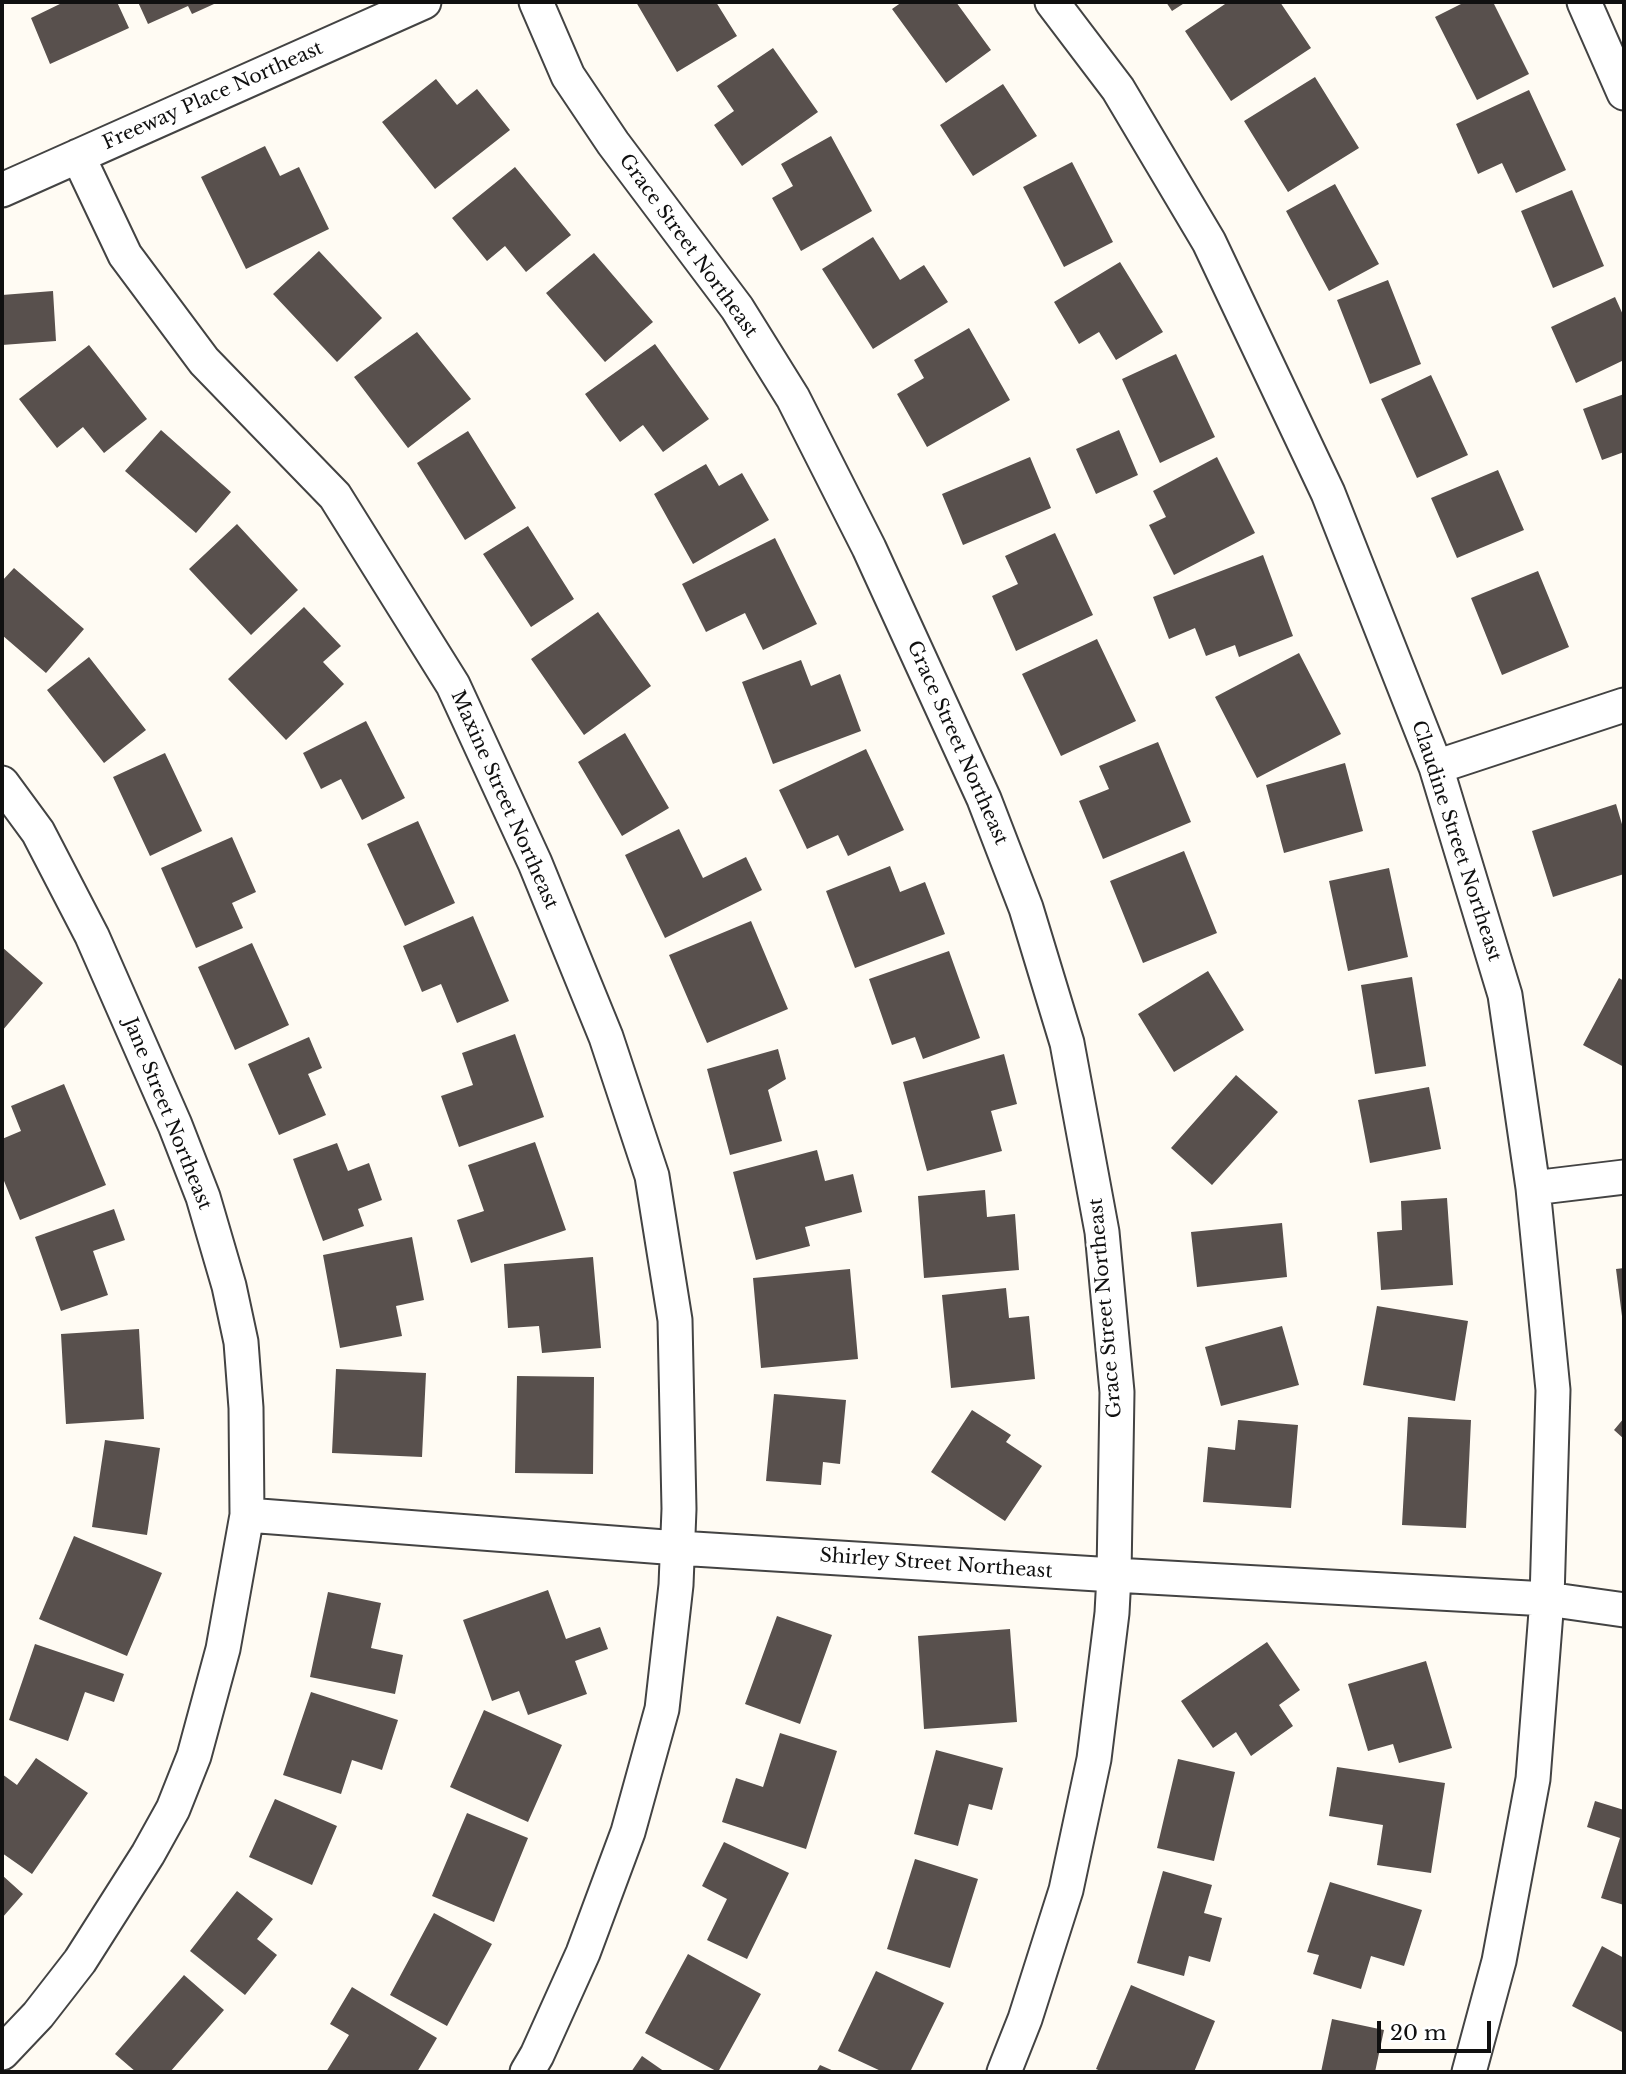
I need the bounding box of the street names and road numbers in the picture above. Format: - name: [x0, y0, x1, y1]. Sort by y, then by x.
- street label: Freeway Place Northeast: [99, 37, 327, 155]
- street label: Grace Street Northeast: [614, 150, 762, 342]
- street label: Grace Street Northeast: [902, 638, 1012, 848]
- street label: Maxine Street Northeast: [445, 687, 563, 913]
- street label: Claudine Street Northeast: [1406, 718, 1506, 964]
- street label: Jane Street Northeast: [118, 1015, 216, 1213]
- street label: Grace Street Northeast: [1085, 1197, 1127, 1419]
- street label: Shirley Street Northeast: [819, 1544, 1053, 1584]

